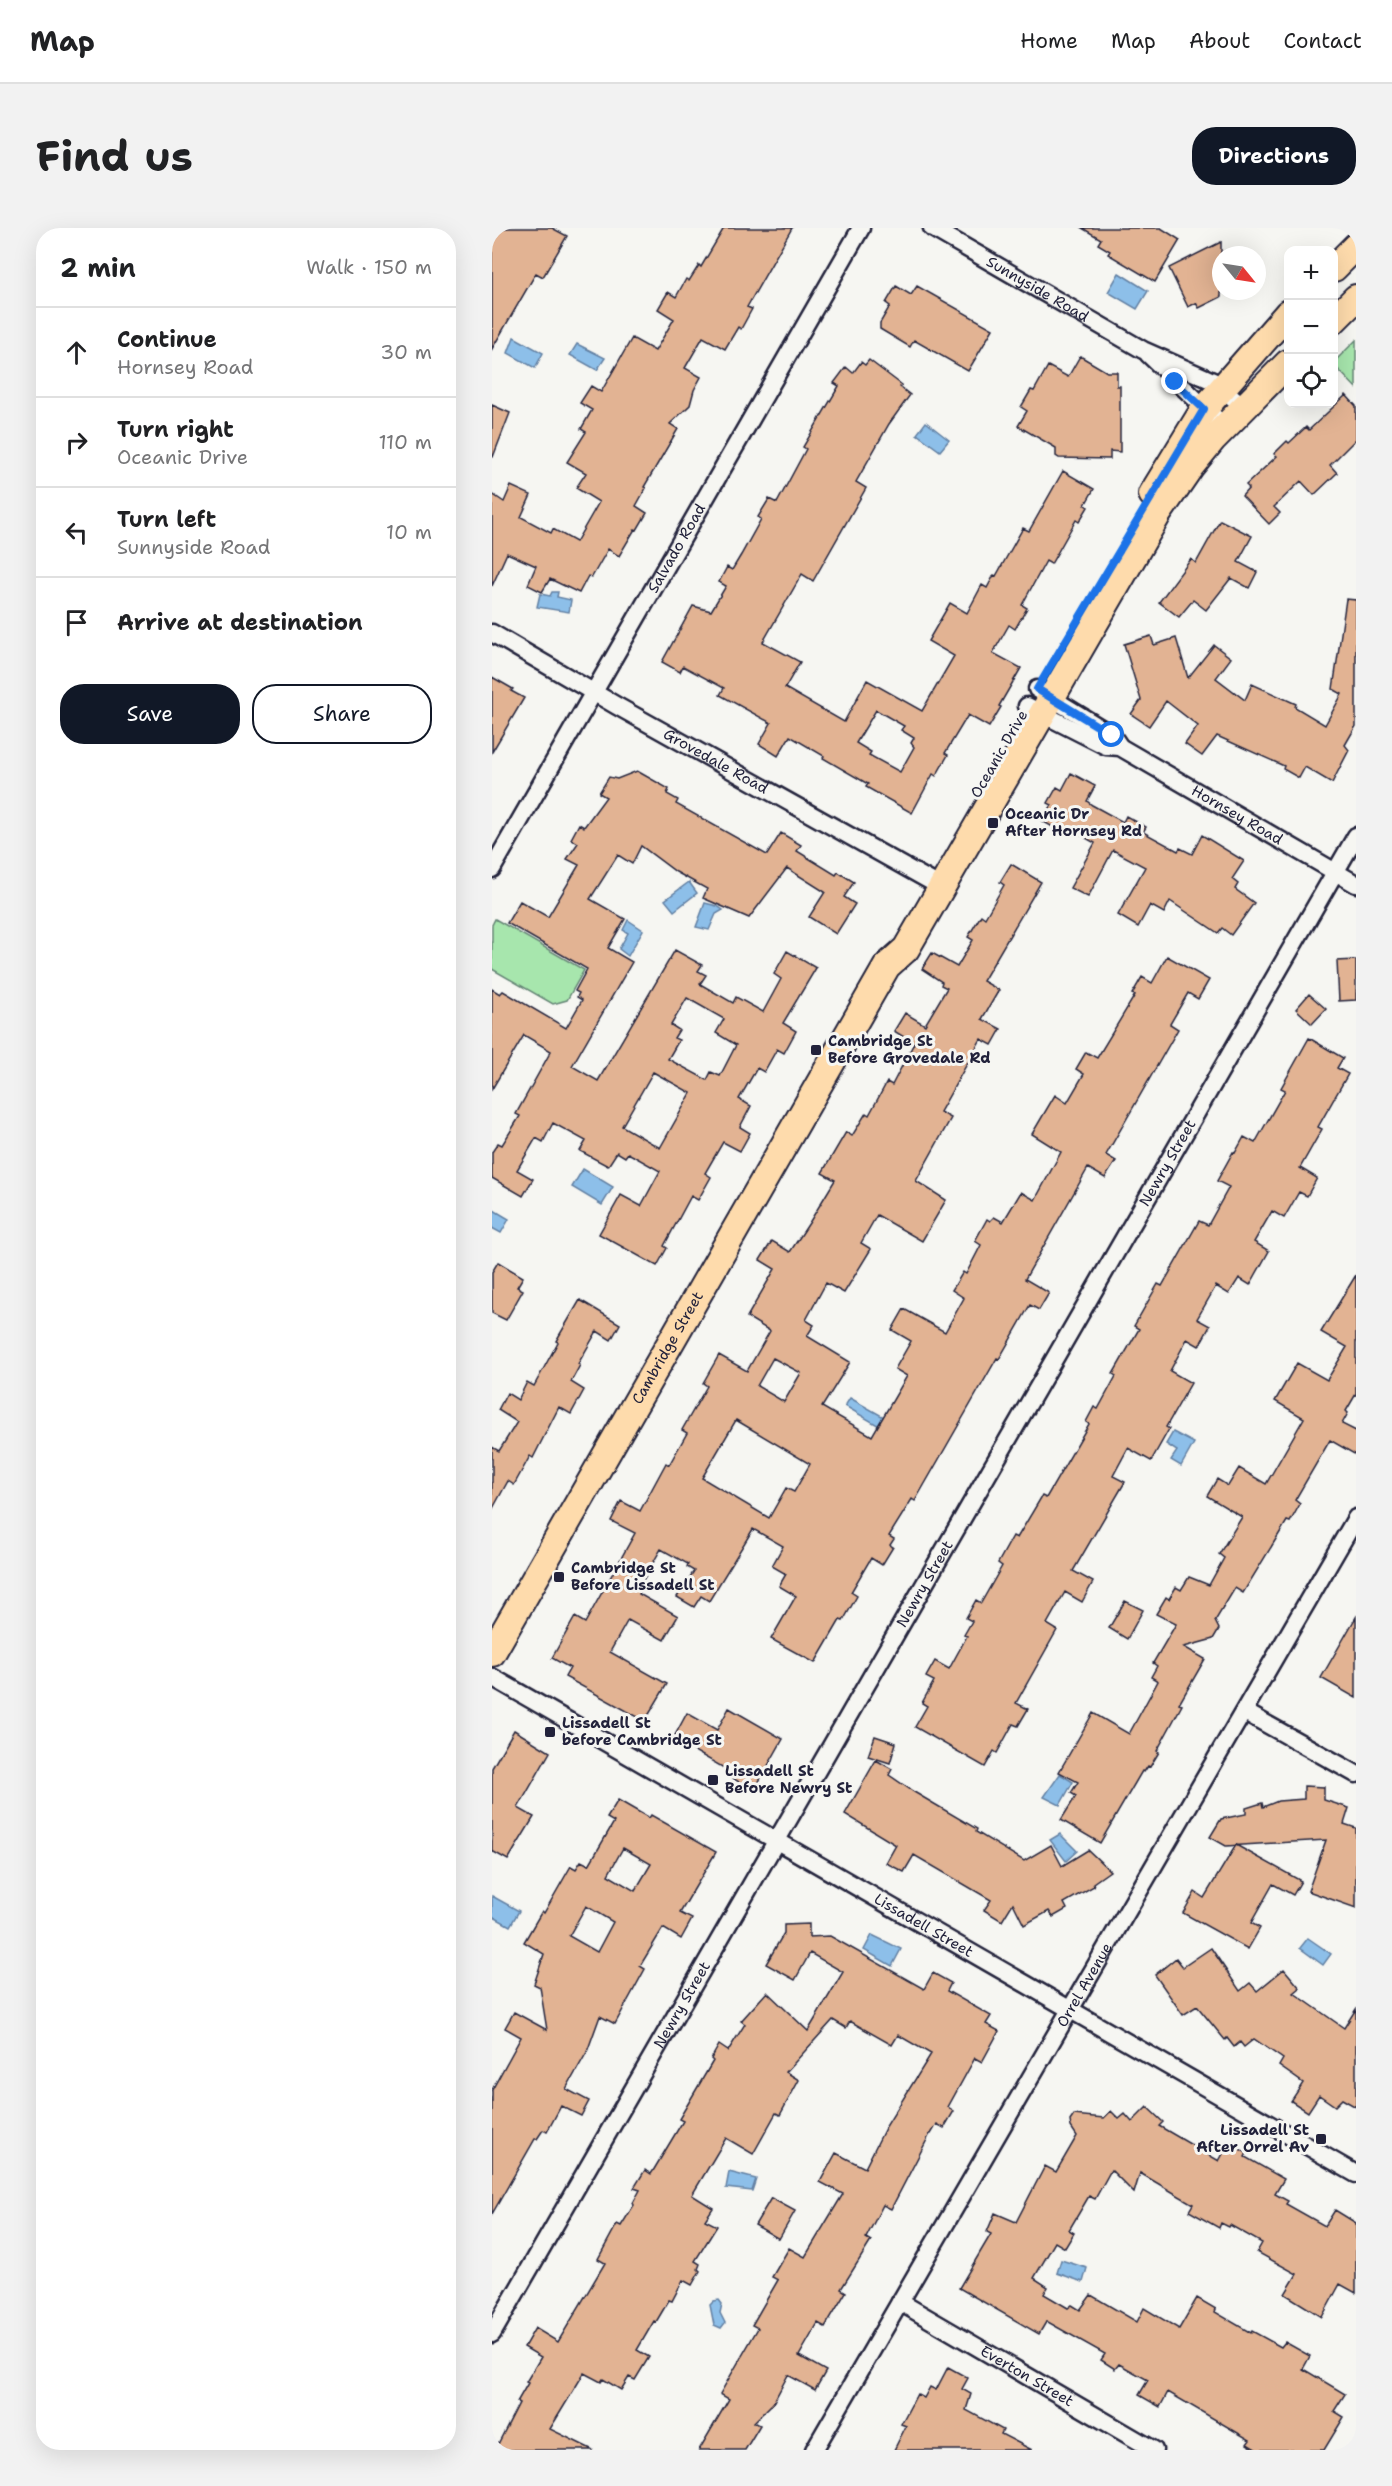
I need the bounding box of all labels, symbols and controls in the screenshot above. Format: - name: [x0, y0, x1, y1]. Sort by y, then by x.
- text: Map: [30, 22, 95, 60]
- text: Home: [1020, 27, 1078, 55]
- text: Map: [1111, 27, 1156, 55]
- text: About: [1189, 27, 1250, 55]
- text: Contact: [1283, 27, 1362, 55]
- button: Directions: [1192, 127, 1356, 185]
- text: Find us: [36, 128, 193, 184]
- north arrow: [1212, 246, 1266, 300]
- map controls: [1284, 246, 1338, 408]
- button: +: [1284, 246, 1338, 300]
- text: 2 min: [60, 250, 136, 285]
- street label: Sunnyside Road: [983, 252, 1093, 327]
- text: Walk · 150 m: [306, 254, 432, 280]
- button: −: [1284, 300, 1338, 354]
- text: Continue: [117, 325, 217, 354]
- icon: ahead: [60, 336, 93, 369]
- text: 30 m: [380, 339, 432, 365]
- text: Hornsey Road: [117, 354, 253, 380]
- button: locate: [1284, 354, 1338, 408]
- route end: [1161, 368, 1187, 394]
- text: Turn right: [117, 415, 234, 444]
- icon: right: [60, 426, 93, 459]
- text: 110 m: [378, 429, 432, 455]
- text: Oceanic Drive: [117, 444, 248, 470]
- street label: Salvado Road: [643, 500, 710, 597]
- text: Turn left: [117, 505, 216, 534]
- icon: left: [60, 516, 93, 549]
- text: 10 m: [386, 519, 432, 545]
- text: Sunnyside Road: [117, 534, 270, 560]
- icon: arrive: [60, 606, 93, 639]
- text: Arrive at destination: [117, 608, 363, 637]
- button: Save: [60, 684, 240, 744]
- button: Share: [252, 684, 432, 744]
- street label: Oceanic Drive: [966, 706, 1032, 802]
- route start: [1098, 721, 1124, 747]
- street label: Grovedale Road: [660, 724, 772, 799]
- street label: Hornsey Road: [1188, 781, 1287, 850]
- place label: Oceanic Dr After Hornsey Rd: [1005, 804, 1142, 841]
- marker: Oceanic Dr After Hornsey Rd: [986, 816, 1000, 830]
- place label: Cambridge St Before Grovedale Rd: [828, 1031, 991, 1068]
- marker: Cambridge St Before Grovedale Rd: [809, 1043, 823, 1057]
- street label: Newry Street: [1135, 1116, 1200, 1210]
- street label: Cambridge Street: [627, 1288, 708, 1408]
- street label: Newry Street: [892, 1537, 958, 1631]
- place label: Cambridge St Before Lissadell St: [571, 1558, 715, 1595]
- marker: Cambridge St Before Lissadell St: [552, 1570, 566, 1584]
- place label: Lissadell St before Cambridge St: [562, 1713, 722, 1750]
- marker: Lissadell St before Cambridge St: [543, 1725, 557, 1739]
- place label: Lissadell St Before Newry St: [725, 1761, 852, 1798]
- marker: Lissadell St Before Newry St: [706, 1773, 720, 1787]
- street label: Lissadell Street: [870, 1889, 977, 1962]
- street label: Orrel Avenue: [1052, 1939, 1117, 2031]
- street label: Newry Street: [649, 1958, 715, 2052]
- place label: Lissadell St After Orrel Av: [1196, 2120, 1309, 2157]
- marker: Lissadell St After Orrel Av: [1314, 2132, 1328, 2146]
- street label: Everton Street: [977, 2341, 1077, 2411]

